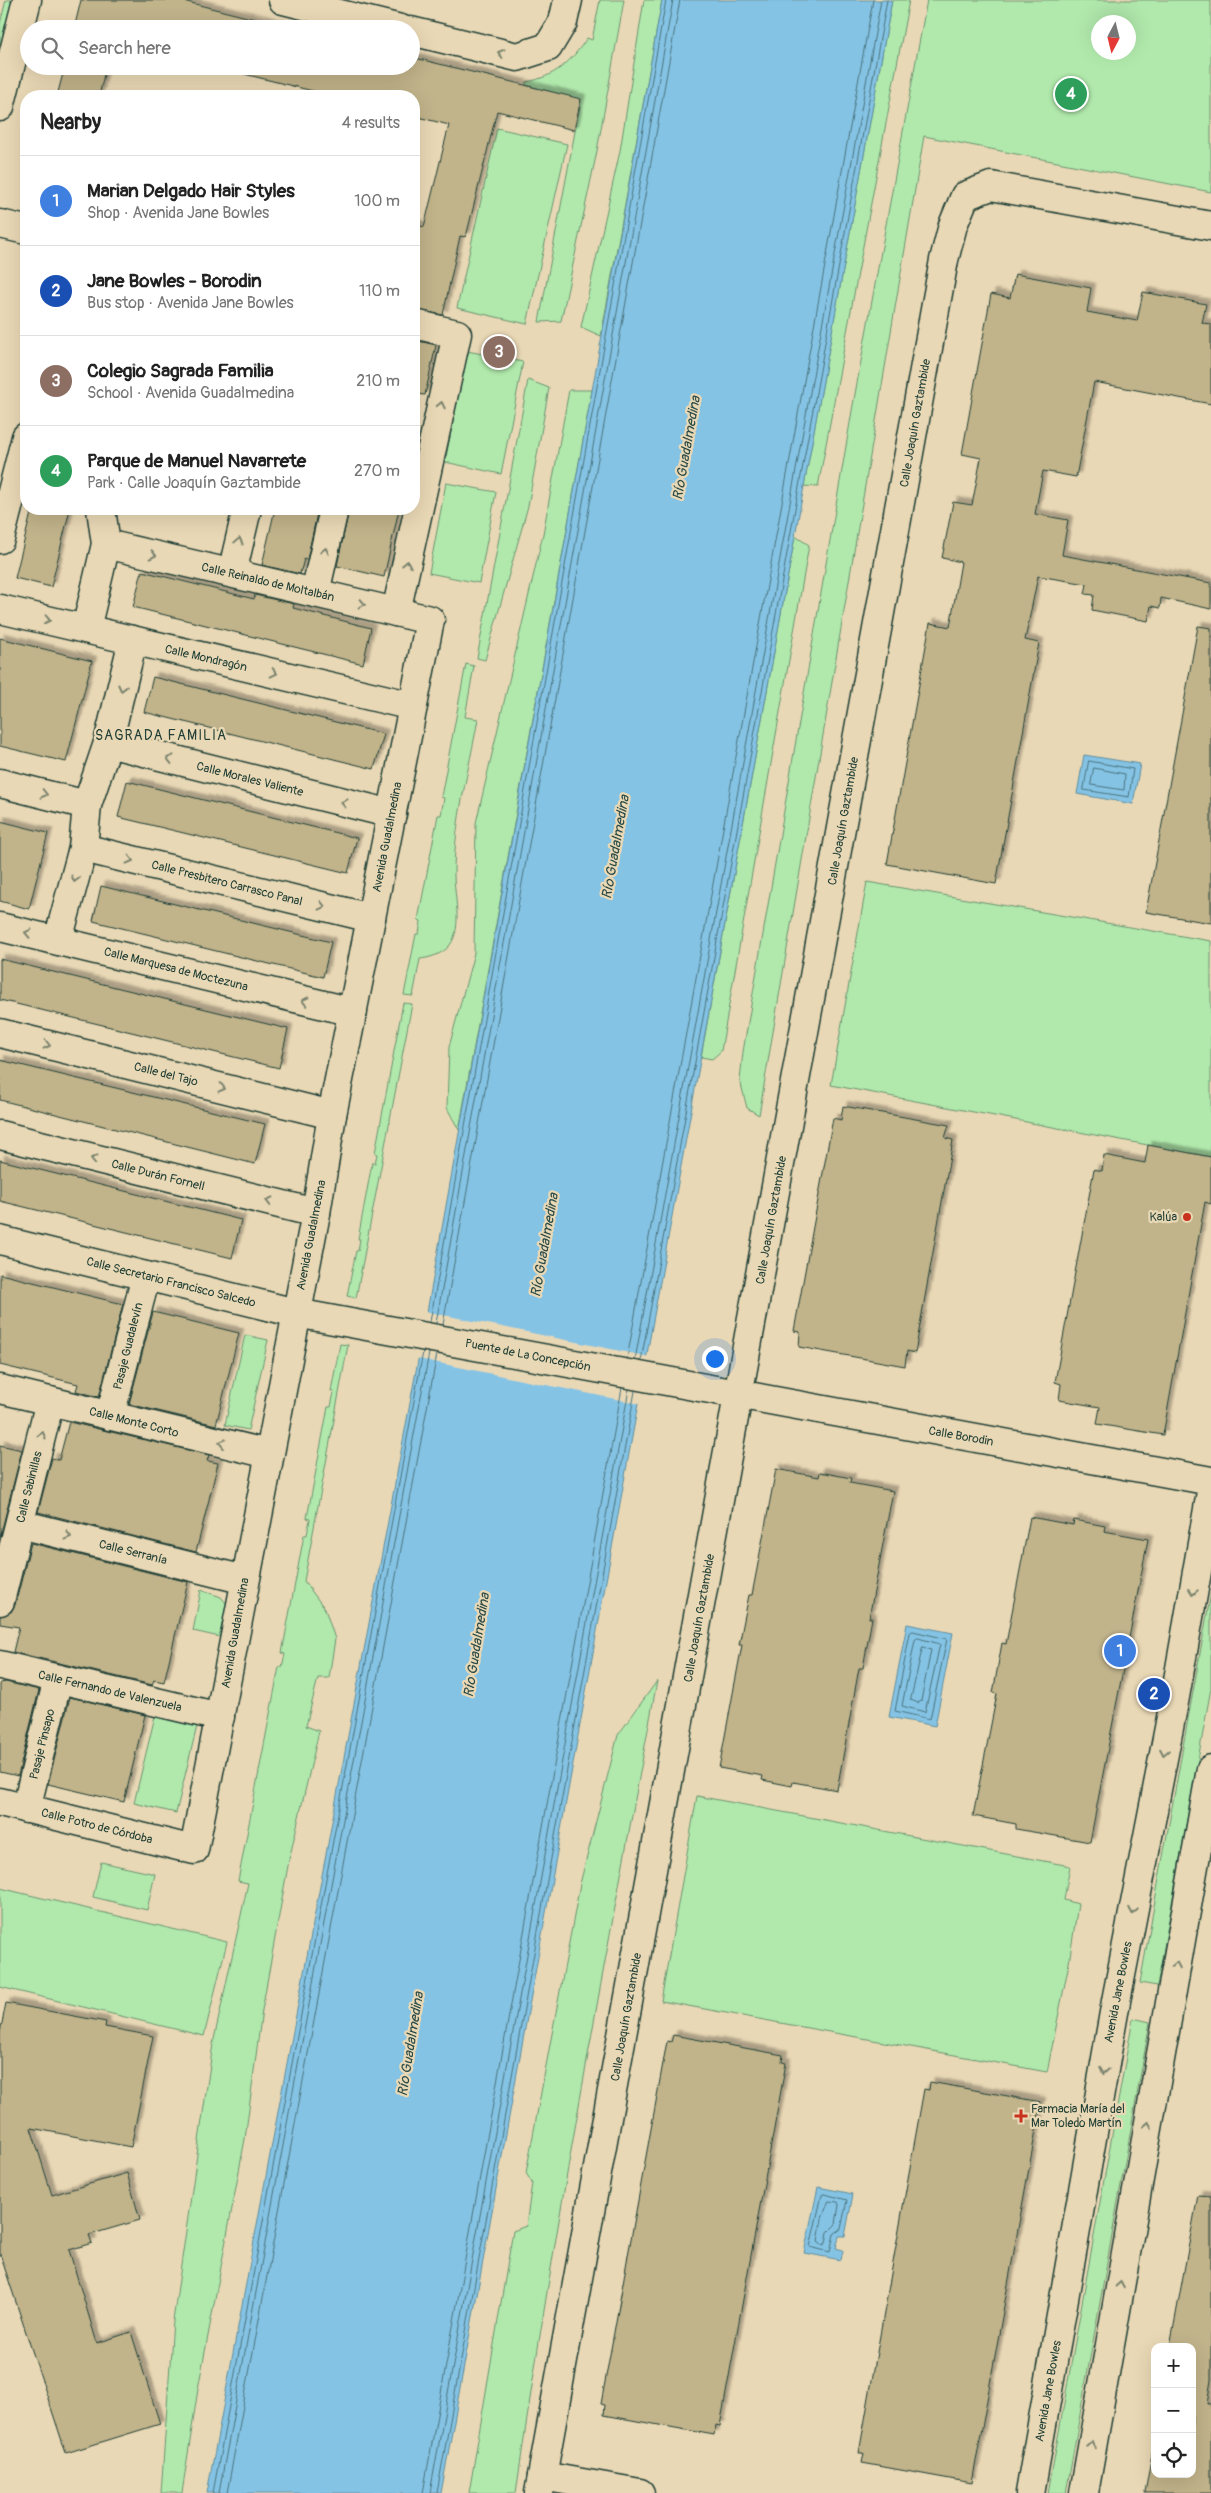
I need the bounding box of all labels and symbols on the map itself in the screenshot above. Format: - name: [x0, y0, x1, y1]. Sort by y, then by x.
- north arrow: [1091, 15, 1136, 60]
- one-way arrow: [496, 48, 505, 59]
- pin: 4: [1055, 75, 1087, 113]
- pin: 3: [483, 333, 515, 371]
- street label: Calle Joaquín Gaztambide: [897, 358, 934, 489]
- water label: Río Guadalmedina: [669, 393, 704, 501]
- one-way arrow: [435, 401, 446, 410]
- one-way arrow: [233, 536, 244, 545]
- one-way arrow: [319, 546, 330, 555]
- one-way arrow: [149, 549, 158, 560]
- street label: Calle Reinaldo de Moltalbán: [200, 560, 336, 605]
- one-way arrow: [401, 560, 412, 569]
- one-way arrow: [358, 598, 367, 609]
- one-way arrow: [43, 614, 52, 625]
- street label: Calle Mondragón: [163, 642, 249, 675]
- one-way arrow: [269, 667, 278, 678]
- one-way arrow: [117, 683, 128, 692]
- district label: SAGRADA FAMILIA: [95, 727, 227, 744]
- one-way arrow: [165, 754, 174, 765]
- street label: Calle Joaquín Gaztambide: [825, 756, 862, 887]
- street label: Calle Morales Valiente: [195, 759, 305, 800]
- street label: Avenida Guadalmedina: [369, 780, 406, 893]
- one-way arrow: [39, 788, 48, 799]
- water label: Río Guadalmedina: [598, 792, 633, 900]
- one-way arrow: [341, 798, 349, 808]
- one-way arrow: [126, 854, 135, 865]
- street label: Calle Presbitero Carrasco Panal: [150, 857, 304, 910]
- one-way arrow: [70, 874, 80, 882]
- one-way arrow: [318, 900, 327, 911]
- one-way arrow: [24, 928, 33, 939]
- street label: Calle Marquesa de Moctezuna: [102, 944, 250, 995]
- one-way arrow: [301, 996, 310, 1007]
- one-way arrow: [43, 1039, 52, 1050]
- street label: Calle del Tajo: [132, 1059, 200, 1090]
- one-way arrow: [218, 1082, 227, 1093]
- one-way arrow: [89, 1154, 98, 1165]
- street label: Calle Joaquín Gaztambide: [753, 1155, 790, 1286]
- street label: Calle Durán Fornell: [110, 1157, 206, 1194]
- street label: Avenida Guadalmedina: [293, 1178, 330, 1291]
- water label: Río Guadalmedina: [527, 1190, 562, 1298]
- one-way arrow: [265, 1197, 273, 1207]
- place label: Kalúa: [1150, 1210, 1177, 1225]
- marker: Kalúa: [1181, 1211, 1193, 1223]
- street label: Calle Secretario Francisco Salcedo: [85, 1254, 258, 1311]
- street label: Pasaje Guadalevín: [110, 1301, 147, 1391]
- street label: Puente de La Concepción: [464, 1336, 592, 1375]
- your location: [702, 1346, 728, 1372]
- street label: Calle Monte Corto: [88, 1404, 181, 1441]
- street label: Calle Borodin: [927, 1423, 995, 1450]
- one-way arrow: [36, 1431, 47, 1440]
- one-way arrow: [217, 1438, 226, 1449]
- street label: Calle Sabinillas: [13, 1449, 46, 1524]
- one-way arrow: [63, 1530, 72, 1541]
- street label: Calle Serranía: [97, 1537, 169, 1568]
- street label: Calle Joaquín Gaztambide: [681, 1553, 718, 1684]
- street label: Avenida Guadalmedina: [218, 1576, 253, 1689]
- one-way arrow: [1189, 1587, 1199, 1596]
- water label: Río Guadalmedina: [460, 1590, 493, 1698]
- pin: 1: [1104, 1632, 1136, 1670]
- street label: Calle Fernando de Valenzuela: [37, 1668, 184, 1715]
- pin: 2: [1138, 1675, 1170, 1713]
- street label: Pasaje Pinsapo: [26, 1707, 59, 1781]
- one-way arrow: [1160, 1747, 1170, 1756]
- street label: Calle Potro de Córdoba: [40, 1805, 155, 1848]
- one-way arrow: [1129, 1907, 1139, 1916]
- street label: Avenida Jane Bowles: [1101, 1940, 1136, 2044]
- street label: Calle Joaquín Gaztambide: [608, 1952, 645, 2083]
- one-way arrow: [1171, 1960, 1181, 1969]
- water label: Río Guadalmedina: [394, 1989, 427, 2097]
- one-way arrow: [1099, 2067, 1109, 2075]
- place label: Farmacia María del Mar Toledo Martín: [1031, 2102, 1125, 2131]
- marker: Farmacia María del Mar Toledo Martín: [1015, 2110, 1027, 2122]
- one-way arrow: [1143, 2121, 1153, 2129]
- one-way arrow: [1115, 2281, 1125, 2289]
- street label: Avenida Jane Bowles: [1032, 2339, 1065, 2443]
- one-way arrow: [1086, 2441, 1097, 2449]

